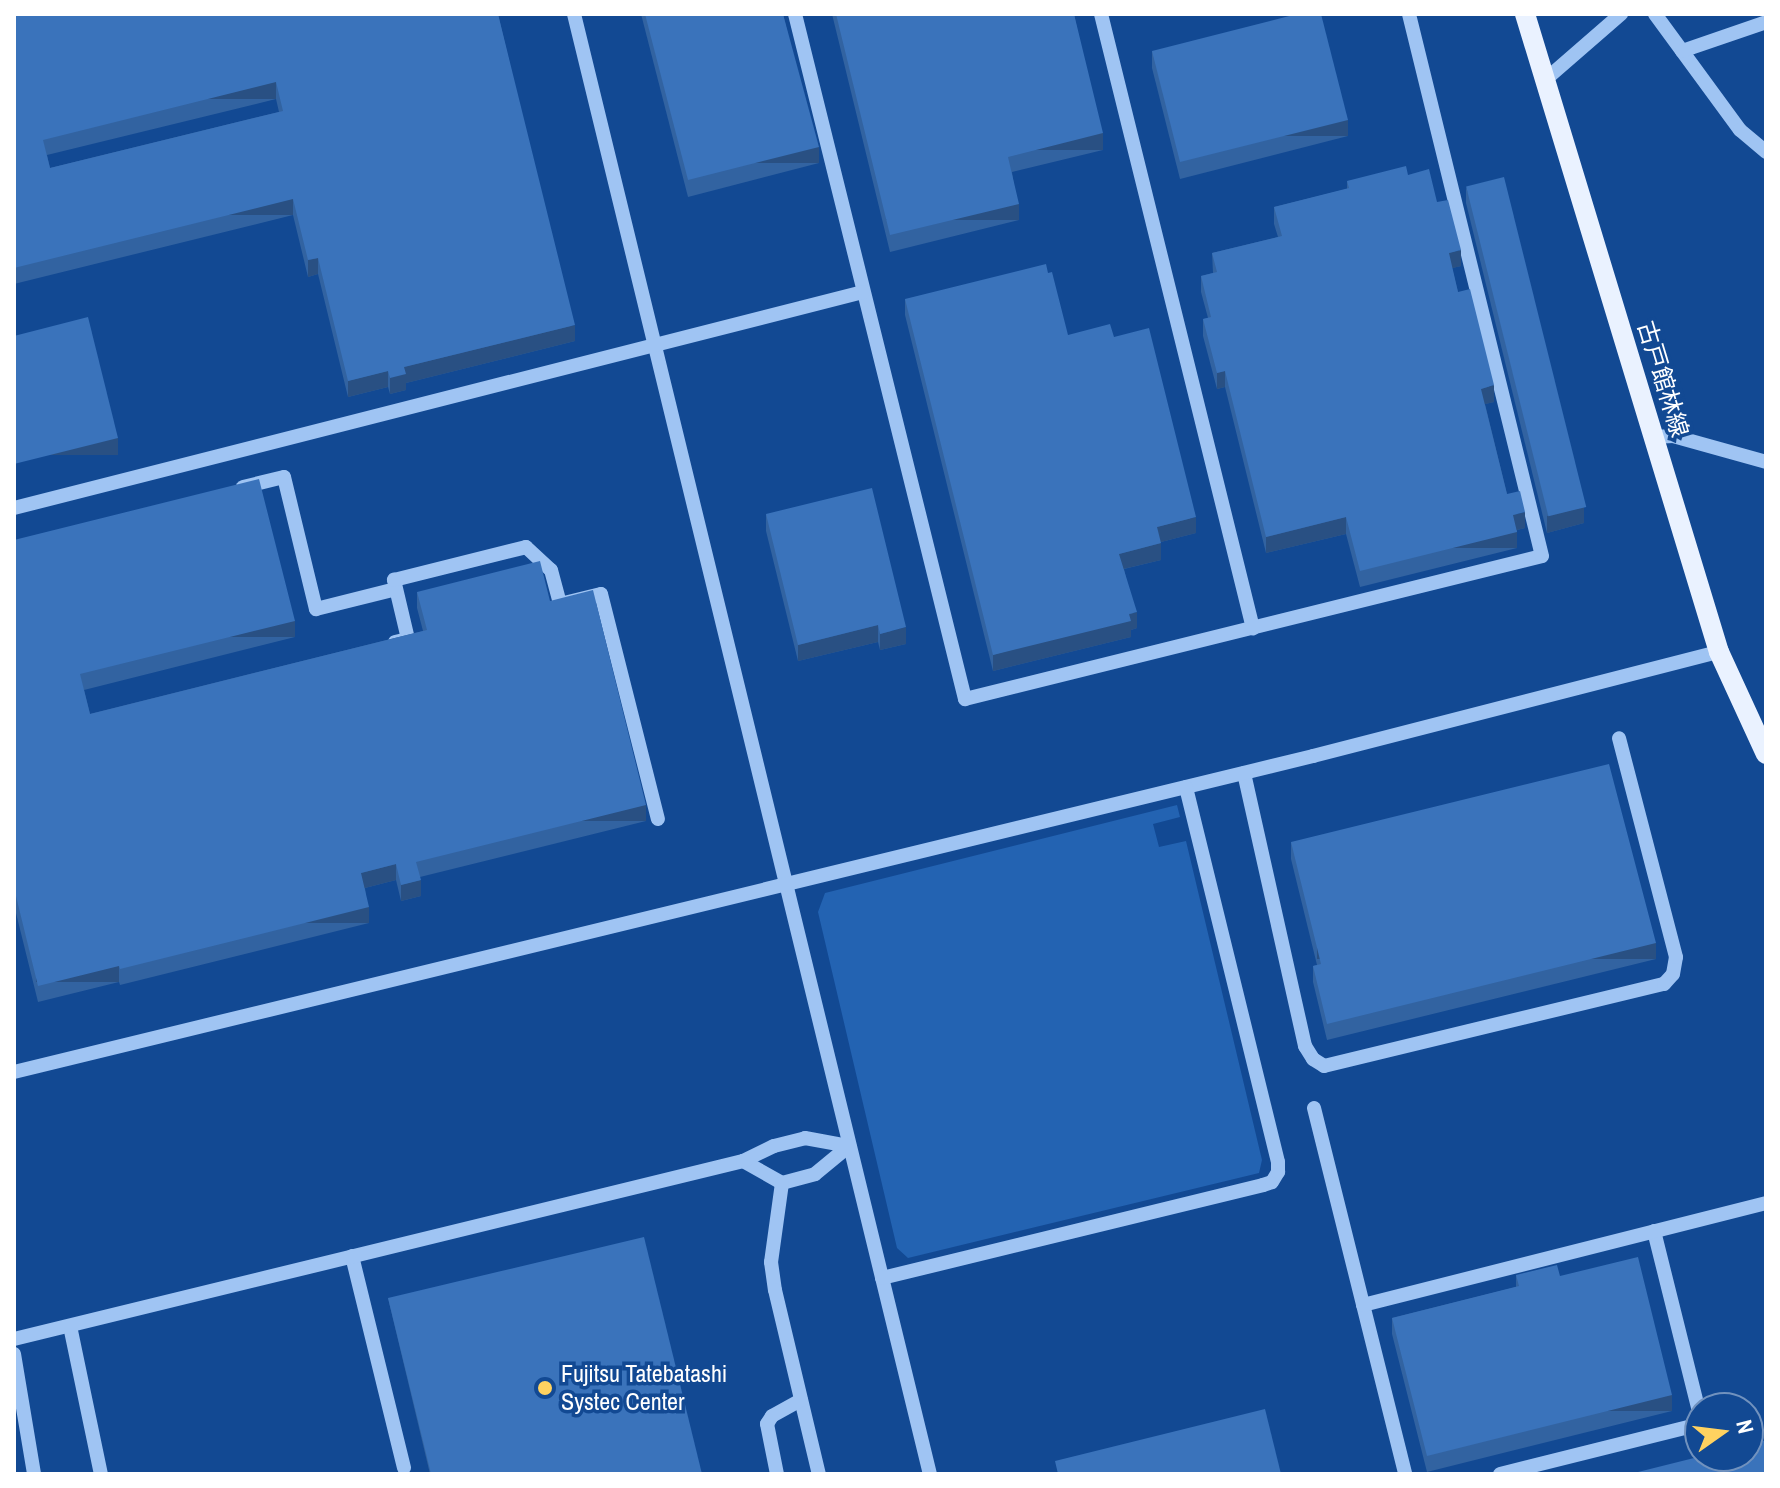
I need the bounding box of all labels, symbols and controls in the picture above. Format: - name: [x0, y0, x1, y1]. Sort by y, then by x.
- street label: 古戸館林線: [1632, 317, 1694, 441]
- place label: Fujitsu Tatebatashi Systec Center: [561, 1360, 728, 1416]
- marker: Fujitsu Tatebatashi Systec Center: [536, 1379, 554, 1397]
- north arrow: [1684, 1392, 1764, 1472]
- text: N: [1729, 1417, 1761, 1437]

